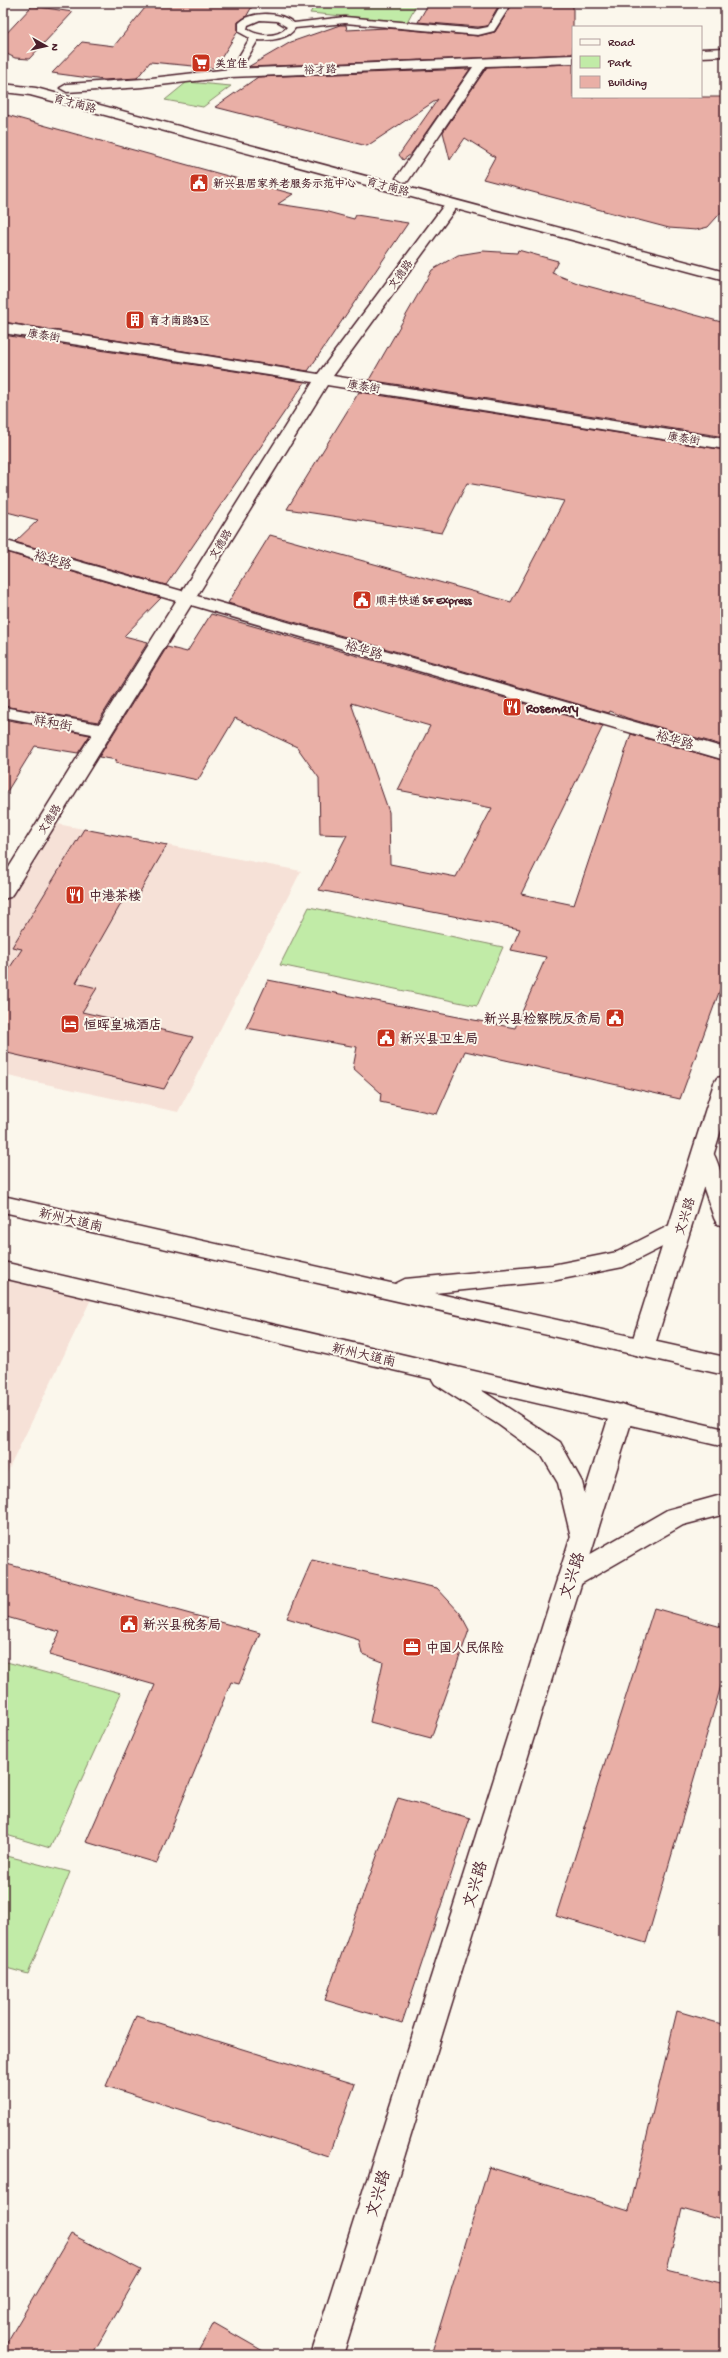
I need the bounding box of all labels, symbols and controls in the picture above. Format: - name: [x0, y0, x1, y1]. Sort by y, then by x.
- north arrow: [26, 26, 66, 66]
- legend: [572, 26, 702, 98]
- text: Road: [608, 37, 635, 51]
- text: N: [47, 43, 60, 52]
- supermarket icon: 美宜佳: [190, 52, 212, 74]
- place label: 美宜佳: [215, 57, 248, 71]
- text: Park: [607, 57, 633, 71]
- street label: 裕才路: [303, 63, 337, 78]
- text: Building: [607, 77, 647, 91]
- street label: 育才南路: [52, 92, 98, 116]
- public building icon: 新兴县居家养老服务示范中心: [188, 172, 210, 194]
- street label: 育才南路: [365, 175, 411, 199]
- place label: 新兴县居家养老服务示范中心: [213, 178, 356, 191]
- street label: 文德路: [385, 257, 416, 292]
- building icon: 育才南路3区: [124, 309, 146, 331]
- place label: 育才南路3区: [149, 315, 210, 328]
- street label: 康泰街: [26, 327, 62, 346]
- street label: 康泰街: [346, 378, 382, 397]
- street label: 康泰街: [666, 430, 702, 449]
- street label: 文德路: [206, 527, 236, 562]
- street label: 裕华路: [31, 548, 73, 574]
- public building icon: 顺丰快递 SF Express: [351, 589, 373, 611]
- place label: 顺丰快递 SF Express: [376, 594, 473, 608]
- street label: 裕华路: [342, 638, 384, 664]
- restaurant icon: Rosemary: [501, 696, 523, 718]
- place label: Rosemary: [525, 702, 579, 717]
- street label: 祥和街: [32, 712, 73, 736]
- street label: 裕华路: [653, 728, 695, 754]
- street label: 文德路: [35, 802, 65, 837]
- restaurant icon: 中港茶楼: [64, 884, 86, 906]
- place label: 中港茶楼: [89, 889, 141, 905]
- public building icon: 新兴县检察院反贪局: [604, 1007, 626, 1029]
- place label: 新兴县检察院反贪局: [484, 1011, 601, 1028]
- hotel icon: 恒晖皇城酒店: [59, 1013, 81, 1035]
- place label: 恒晖皇城酒店: [84, 1018, 162, 1034]
- public building icon: 新兴县卫生局: [375, 1027, 397, 1049]
- place label: 新兴县卫生局: [400, 1032, 478, 1048]
- street label: 文兴路: [673, 1196, 699, 1238]
- street label: 新州大道南: [37, 1206, 104, 1236]
- street label: 新州大道南: [330, 1341, 397, 1371]
- street label: 文兴路: [556, 1550, 591, 1602]
- public building icon: 新兴县税务局: [118, 1613, 140, 1635]
- place label: 新兴县税务局: [143, 1618, 221, 1634]
- office icon: 中国人民保险: [401, 1636, 423, 1658]
- place label: 中国人民保险: [426, 1641, 504, 1657]
- street label: 文兴路: [459, 1859, 493, 1911]
- street label: 文兴路: [362, 2168, 396, 2220]

